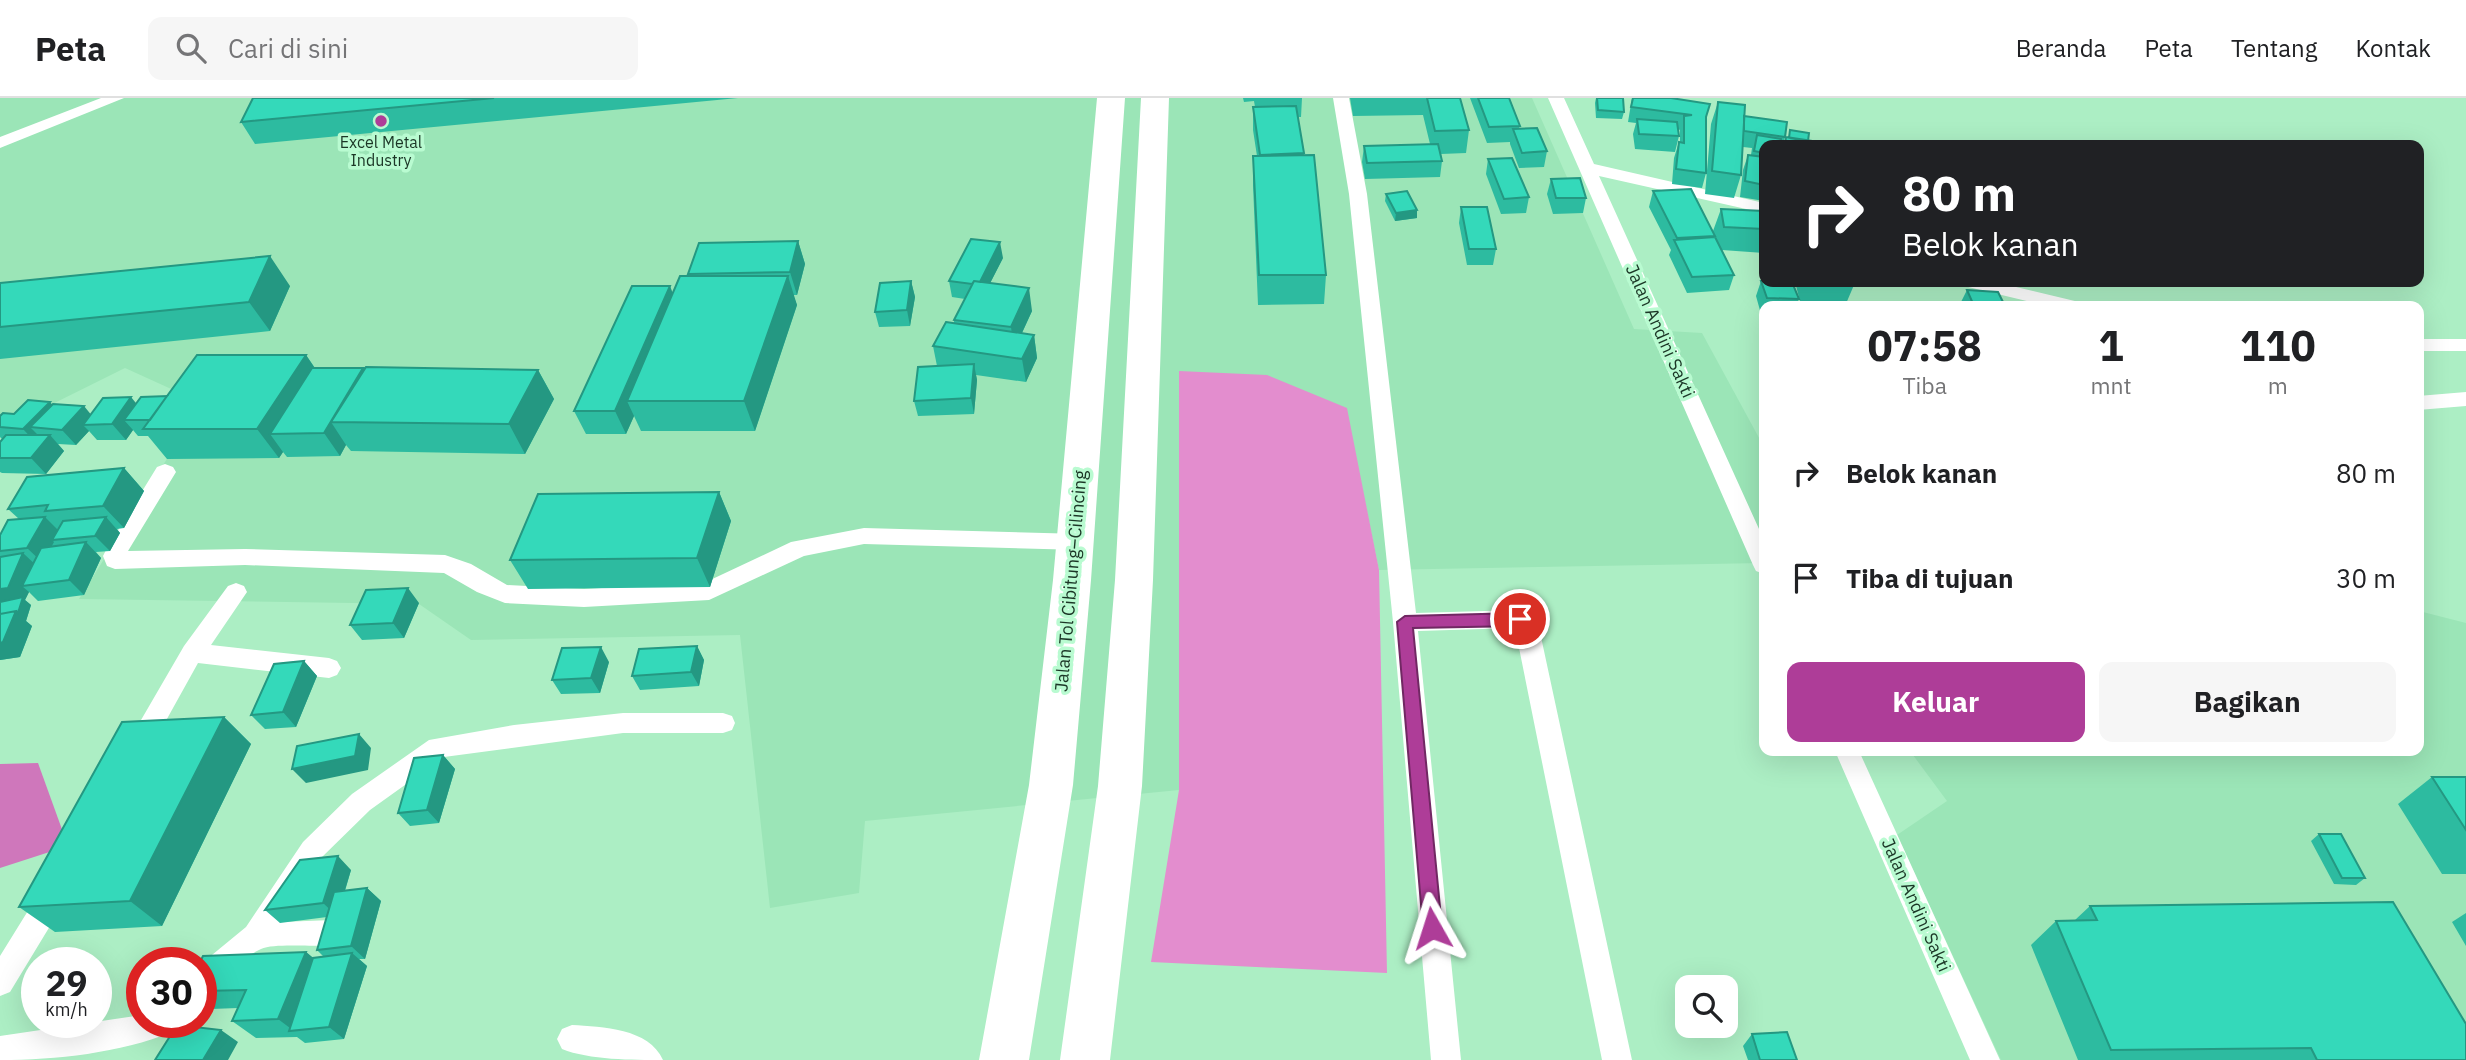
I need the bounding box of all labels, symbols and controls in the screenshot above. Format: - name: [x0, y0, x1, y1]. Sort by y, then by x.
- search box: [148, 17, 638, 80]
- text: Peta: [35, 27, 106, 70]
- icon: search: [172, 29, 210, 67]
- text: Cari di sini: [228, 31, 348, 65]
- text: Beranda: [2016, 32, 2106, 64]
- text: Peta: [2144, 32, 2193, 64]
- text: Tentang: [2231, 32, 2317, 64]
- text: Kontak: [2355, 32, 2431, 64]
- marker: Excel Metal Industry: [373, 113, 389, 129]
- place label: Excel Metal Industry: [340, 132, 422, 170]
- text: 80 m: [1902, 161, 2016, 224]
- icon: right: [1787, 168, 1878, 259]
- text: Belok kanan: [1902, 223, 2079, 265]
- street label: Jalan Andini Sakti: [1621, 261, 1700, 401]
- text: 07:58: [1867, 318, 1982, 373]
- text: 1: [2098, 318, 2124, 373]
- text: 110: [2240, 318, 2316, 373]
- text: Tiba: [1902, 370, 1947, 400]
- text: mnt: [2090, 370, 2132, 400]
- text: m: [2268, 370, 2288, 400]
- icon: right: [1787, 454, 1825, 492]
- text: Belok kanan: [1846, 456, 1997, 490]
- text: 80 m: [2336, 456, 2396, 490]
- street label: Jalan Tol Cibitung–Cilincing: [1049, 469, 1092, 693]
- icon: arrive: [1787, 559, 1825, 597]
- text: Tiba di tujuan: [1846, 561, 2013, 595]
- text: 30 m: [2336, 561, 2396, 595]
- pin: [1490, 589, 1550, 649]
- icon: arrive: [1501, 600, 1539, 638]
- button: Keluar: [1787, 662, 2085, 742]
- button: Bagikan: [2099, 662, 2396, 742]
- street label: Jalan Andini Sakti: [1877, 835, 1956, 975]
- position arrow: [1395, 891, 1469, 965]
- speed limit sign: 30: [126, 947, 217, 1038]
- text: 29: [45, 960, 88, 1006]
- map controls: [1675, 975, 1738, 1038]
- button: search: [1675, 975, 1738, 1038]
- text: km/h: [45, 998, 88, 1021]

